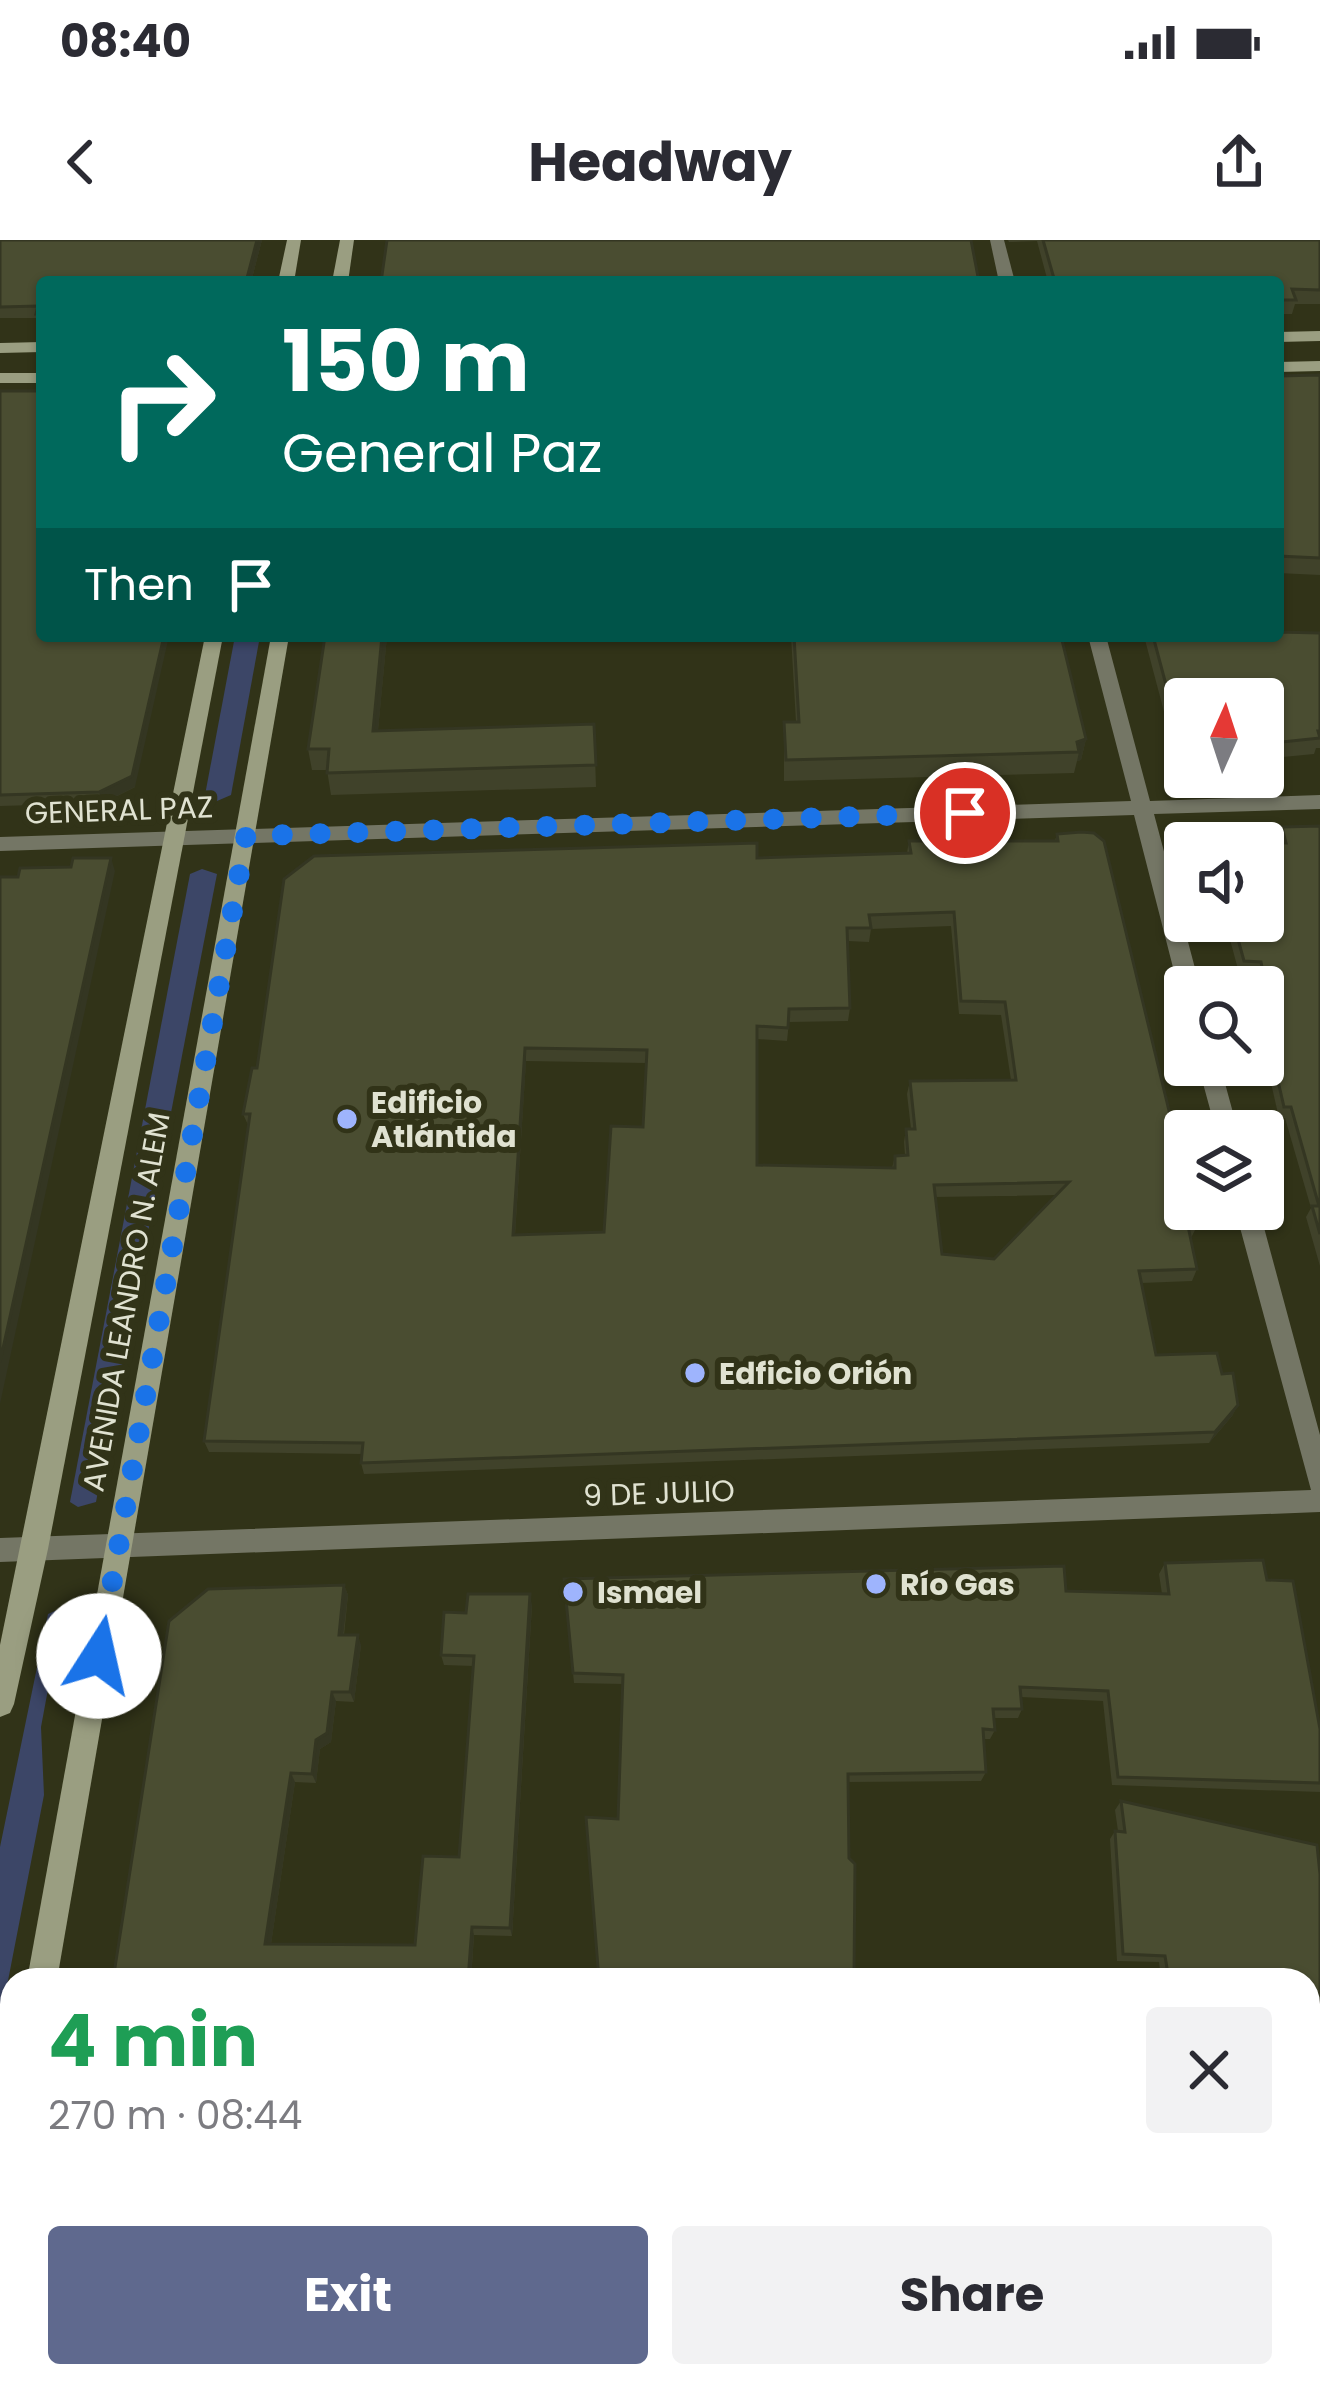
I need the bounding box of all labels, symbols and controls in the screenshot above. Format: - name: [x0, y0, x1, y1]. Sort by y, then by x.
- text: 08:40: [60, 10, 191, 73]
- text: Headway: [528, 124, 792, 200]
- icon: back: [48, 129, 114, 195]
- icon: share: [1206, 129, 1272, 195]
- text: 150 m: [282, 303, 530, 420]
- icon: right: [84, 324, 240, 480]
- text: General Paz: [282, 415, 602, 491]
- icon: arrive: [218, 552, 284, 618]
- text: Then: [84, 553, 194, 616]
- north arrow: [1164, 678, 1284, 798]
- map controls: [1164, 678, 1284, 1230]
- pin: [914, 762, 1016, 864]
- icon: arrive: [932, 780, 998, 846]
- street label: GENERAL PAZ: [24, 785, 214, 835]
- button: sound: [1164, 822, 1284, 942]
- button: search: [1164, 966, 1284, 1086]
- place label: Edificio Atlántida: [371, 1081, 517, 1158]
- marker: Edificio Atlántida: [334, 1106, 360, 1132]
- street label: AVENIDA LEANDRO N. ALEM: [71, 1109, 181, 1495]
- button: layers: [1164, 1110, 1284, 1230]
- place label: Edficio Orión: [719, 1352, 912, 1395]
- marker: Edficio Orión: [682, 1360, 708, 1386]
- street label: 9 DE JULIO: [582, 1469, 736, 1517]
- place label: Río Gas: [900, 1563, 1015, 1606]
- place label: Ismael: [597, 1571, 702, 1614]
- marker: Río Gas: [863, 1571, 889, 1597]
- marker: Ismael: [560, 1579, 586, 1605]
- position arrow: [36, 1593, 162, 1719]
- text: 4 min: [48, 1990, 258, 2091]
- button: close: [1146, 2007, 1272, 2133]
- text: 270 m · 08:44: [48, 2088, 302, 2143]
- button: Exit: [48, 2226, 648, 2364]
- button: Share: [672, 2226, 1272, 2364]

